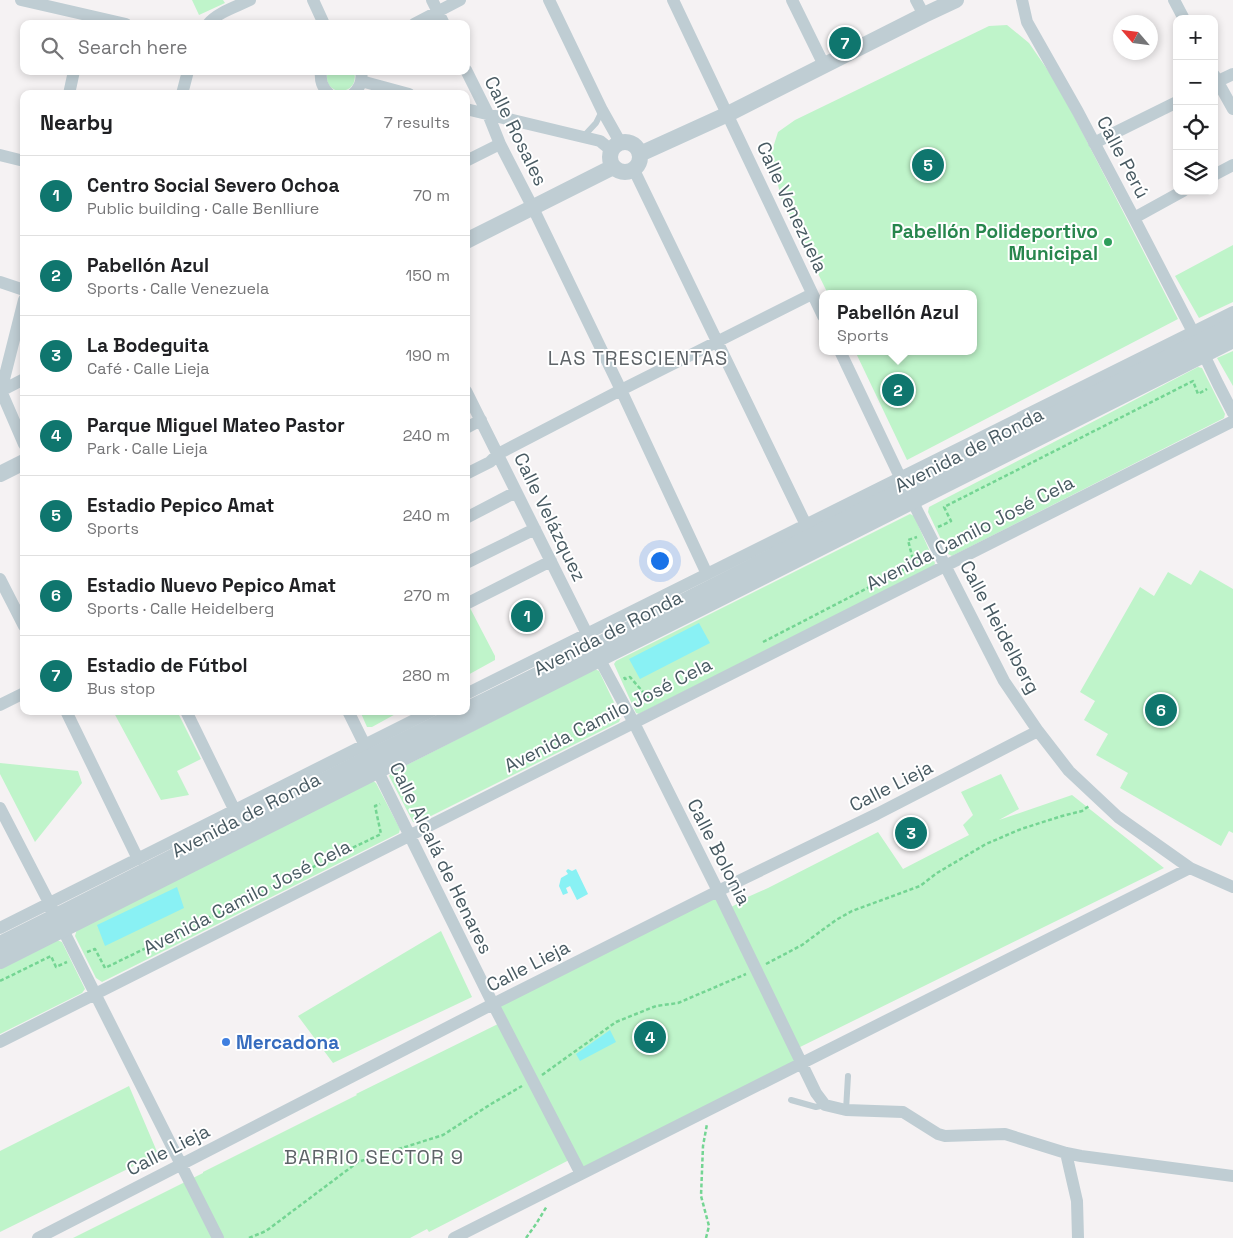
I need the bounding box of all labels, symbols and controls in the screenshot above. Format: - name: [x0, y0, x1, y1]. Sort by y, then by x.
- north arrow: [1113, 15, 1158, 60]
- map controls: [1173, 15, 1218, 195]
- button: +: [1173, 15, 1218, 60]
- search box: [20, 20, 470, 75]
- pin: 7: [829, 24, 861, 62]
- icon: search: [38, 34, 66, 62]
- text: Search here: [78, 35, 188, 60]
- button: −: [1173, 60, 1218, 105]
- street label: Calle Rosales: [479, 72, 553, 190]
- button: locate: [1173, 105, 1218, 150]
- text: Nearby: [40, 109, 113, 136]
- text: 7 results: [384, 112, 450, 133]
- street label: Calle Perú: [1091, 112, 1155, 202]
- street label: Calle Venezuela: [751, 138, 833, 276]
- pin: 5: [912, 146, 944, 184]
- button: layers: [1173, 150, 1218, 195]
- text: Centro Social Severo Ochoa: [87, 173, 339, 198]
- text: 1: [52, 185, 60, 206]
- text: 70 m: [413, 185, 450, 206]
- text: Public building · Calle Benlliure: [87, 198, 319, 219]
- place label: Pabellón Polideportivo Municipal: [892, 219, 1098, 266]
- marker: Pabellón Polideportivo Municipal: [1102, 236, 1114, 248]
- text: Pabellón Azul: [87, 253, 209, 278]
- text: 2: [51, 265, 61, 286]
- text: 150 m: [406, 265, 450, 286]
- text: Sports · Calle Venezuela: [87, 278, 269, 299]
- popup: [819, 290, 977, 355]
- text: Pabellón Azul: [837, 300, 959, 325]
- text: Sports: [837, 325, 889, 346]
- text: La Bodeguita: [87, 333, 209, 358]
- text: 3: [51, 345, 61, 366]
- text: 190 m: [405, 345, 450, 366]
- district label: LAS TRESCIENTAS: [548, 345, 728, 371]
- text: Café · Calle Lieja: [87, 358, 210, 379]
- pin: 2: [882, 371, 914, 409]
- street label: Avenida de Ronda: [890, 402, 1048, 498]
- text: Parque Miguel Mateo Pastor: [87, 413, 345, 438]
- text: 4: [51, 425, 61, 446]
- text: 240 m: [403, 425, 450, 446]
- text: Park · Calle Lieja: [87, 438, 208, 459]
- street label: Calle Velázquez: [508, 448, 592, 586]
- street label: Avenida Camilo José Cela: [862, 470, 1078, 596]
- text: Estadio Pepico Amat: [87, 493, 274, 518]
- text: 5: [51, 505, 61, 526]
- text: 240 m: [403, 505, 450, 526]
- text: Sports: [87, 518, 139, 539]
- your location: [647, 548, 673, 574]
- street label: Calle Heidelberg: [954, 556, 1046, 698]
- text: Estadio Nuevo Pepico Amat: [87, 573, 336, 598]
- text: 6: [51, 585, 61, 606]
- text: 270 m: [403, 585, 450, 606]
- street label: Avenida de Ronda: [529, 585, 687, 681]
- pin: 1: [511, 597, 543, 635]
- text: Sports · Calle Heidelberg: [87, 598, 274, 619]
- street label: Avenida Camilo José Cela: [500, 652, 716, 778]
- text: Estadio de Fútbol: [87, 653, 248, 678]
- text: 7: [52, 665, 60, 686]
- text: 280 m: [402, 665, 450, 686]
- text: Bus stop: [87, 678, 155, 699]
- pin: 6: [1145, 691, 1177, 729]
- street label: Calle Lieja: [845, 754, 937, 818]
- street label: Calle Alcalá de Henares: [384, 758, 498, 958]
- street label: Avenida de Ronda: [167, 767, 325, 863]
- street label: Calle Bolonia: [681, 794, 757, 910]
- pin: 3: [895, 814, 927, 852]
- street label: Avenida Camilo José Cela: [139, 834, 355, 960]
- street label: Calle Lieja: [482, 934, 574, 998]
- pin: 4: [634, 1018, 666, 1056]
- place label: Mercadona: [236, 1030, 339, 1055]
- marker: Mercadona: [220, 1036, 232, 1048]
- street label: Calle Lieja: [122, 1118, 214, 1182]
- district label: BARRIO SECTOR 9: [284, 1144, 464, 1170]

